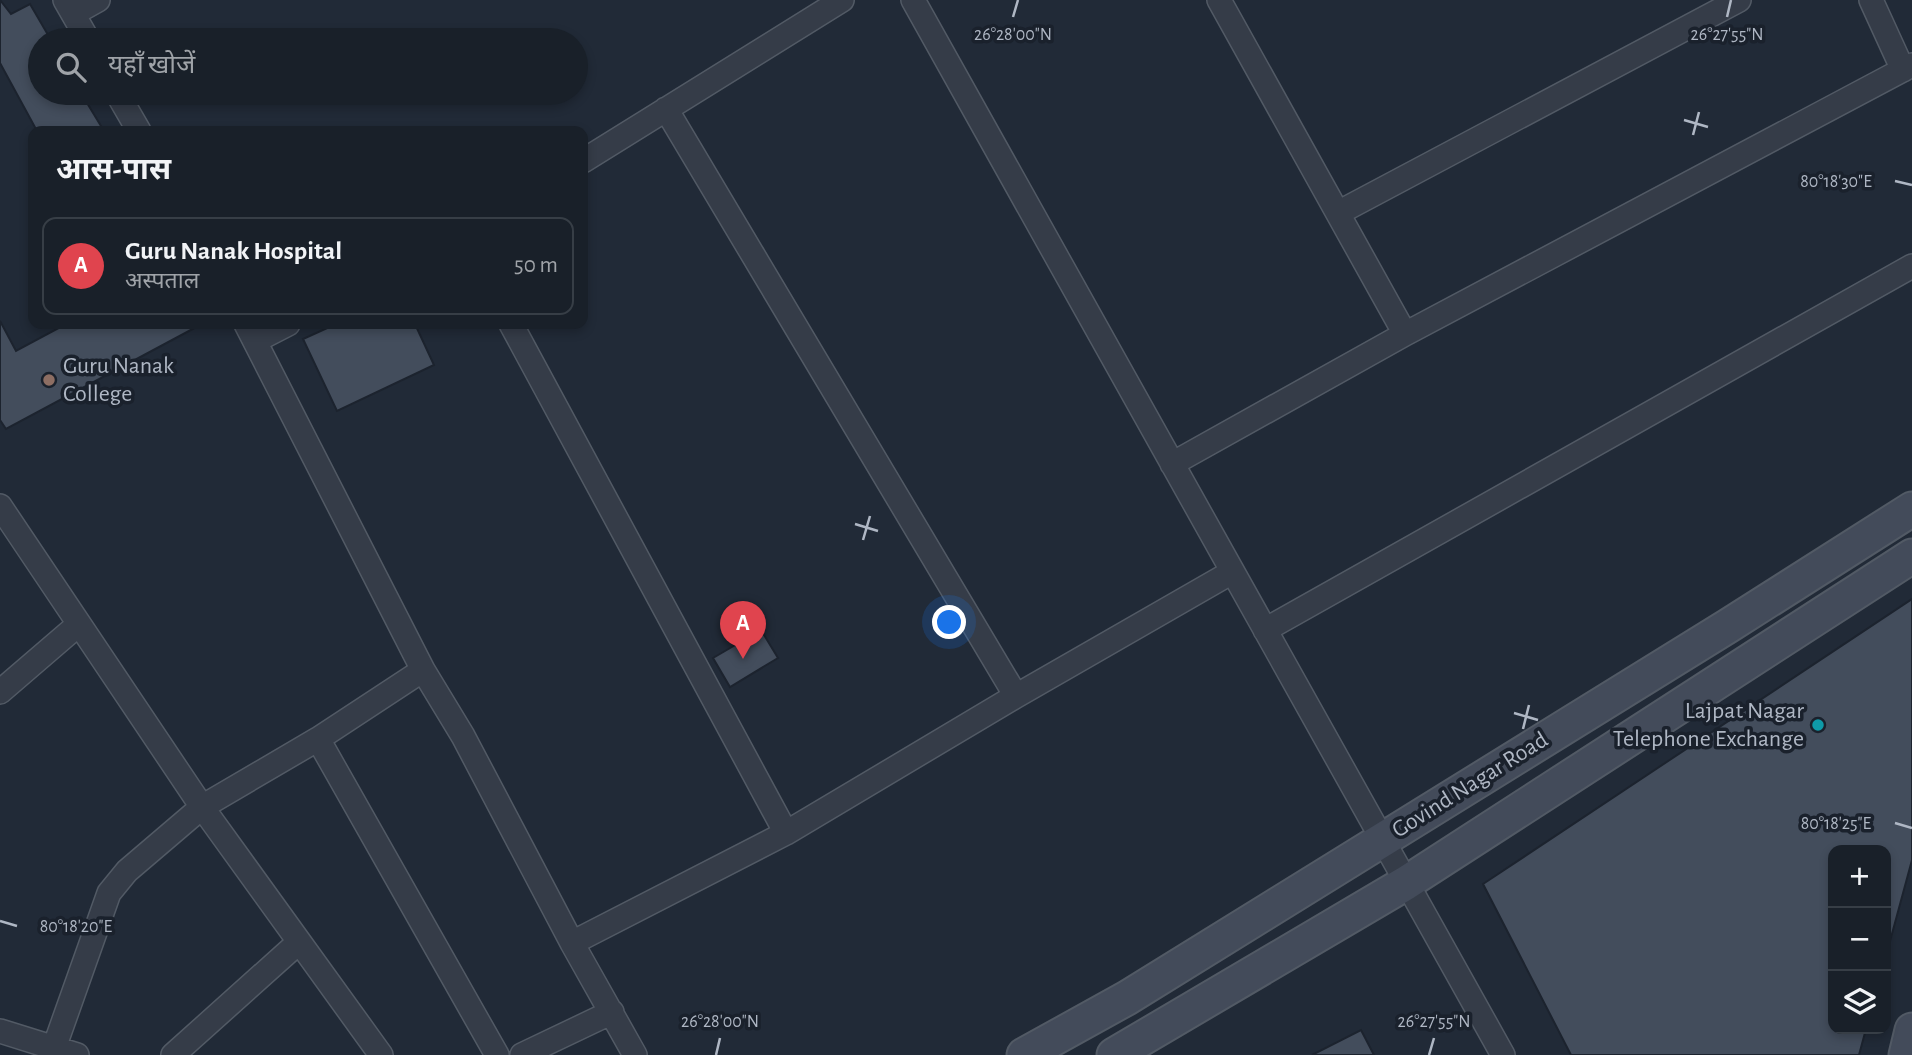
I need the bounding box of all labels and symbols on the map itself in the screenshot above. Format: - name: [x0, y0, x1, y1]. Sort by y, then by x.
- text: 26°28'00"N: [974, 26, 1052, 44]
- text: 26°27'55"N: [1691, 26, 1764, 44]
- text: 80°18'30"E: [1800, 173, 1872, 191]
- place label: Guru Nanak College: [63, 354, 174, 406]
- marker: Guru Nanak College: [41, 372, 57, 388]
- pin: A: [720, 601, 766, 659]
- your location: [932, 605, 966, 639]
- place label: Lajpat Nagar Telephone Exchange: [1613, 699, 1804, 751]
- marker: Lajpat Nagar Telephone Exchange: [1810, 717, 1826, 733]
- street label: Govind Nagar Road: [1388, 727, 1552, 843]
- text: 80°18'25"E: [1801, 815, 1872, 833]
- text: 80°18'20"E: [40, 918, 113, 936]
- text: 26°28'00"N: [681, 1013, 759, 1031]
- text: 26°27'55"N: [1398, 1013, 1471, 1031]

